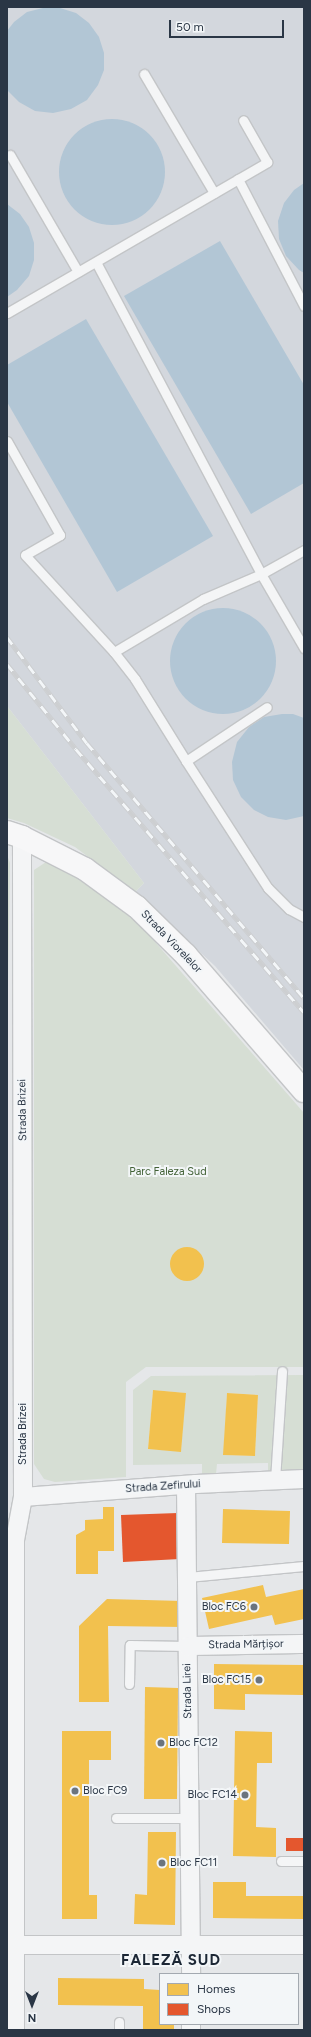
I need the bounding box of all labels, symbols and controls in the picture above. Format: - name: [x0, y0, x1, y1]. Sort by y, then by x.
- scale bar: [171, 12, 286, 38]
- text: 50 m: [176, 20, 204, 34]
- street label: Strada Viorelelor: [138, 908, 204, 976]
- street label: Strada Brizei: [16, 1079, 30, 1141]
- park label: Parc Faleza Sud: [129, 1165, 207, 1179]
- street label: Strada Brizei: [16, 1403, 30, 1465]
- street label: Strada Zefirului: [125, 1478, 201, 1496]
- place label: Bloc FC6: [202, 1600, 246, 1614]
- marker: Bloc FC6: [249, 1602, 259, 1612]
- street label: Strada Mărțișor: [208, 1638, 284, 1652]
- street label: Strada Lirei: [181, 1663, 195, 1719]
- place label: Bloc FC15: [202, 1673, 251, 1687]
- marker: Bloc FC15: [254, 1675, 264, 1685]
- place label: Bloc FC12: [169, 1736, 218, 1750]
- marker: Bloc FC12: [156, 1738, 166, 1748]
- place label: Bloc FC9: [83, 1784, 127, 1798]
- marker: Bloc FC9: [70, 1786, 80, 1796]
- place label: Bloc FC14: [188, 1788, 237, 1802]
- marker: Bloc FC14: [240, 1790, 250, 1800]
- place label: Bloc FC11: [170, 1856, 217, 1870]
- marker: Bloc FC11: [157, 1858, 167, 1868]
- district label: FALEZĂ SUD: [121, 1952, 221, 1970]
- legend: [159, 1973, 299, 2025]
- text: Homes: [197, 1982, 235, 1996]
- north arrow: [12, 1985, 52, 2025]
- text: Shops: [197, 2002, 231, 2016]
- text: N: [28, 2011, 36, 2024]

